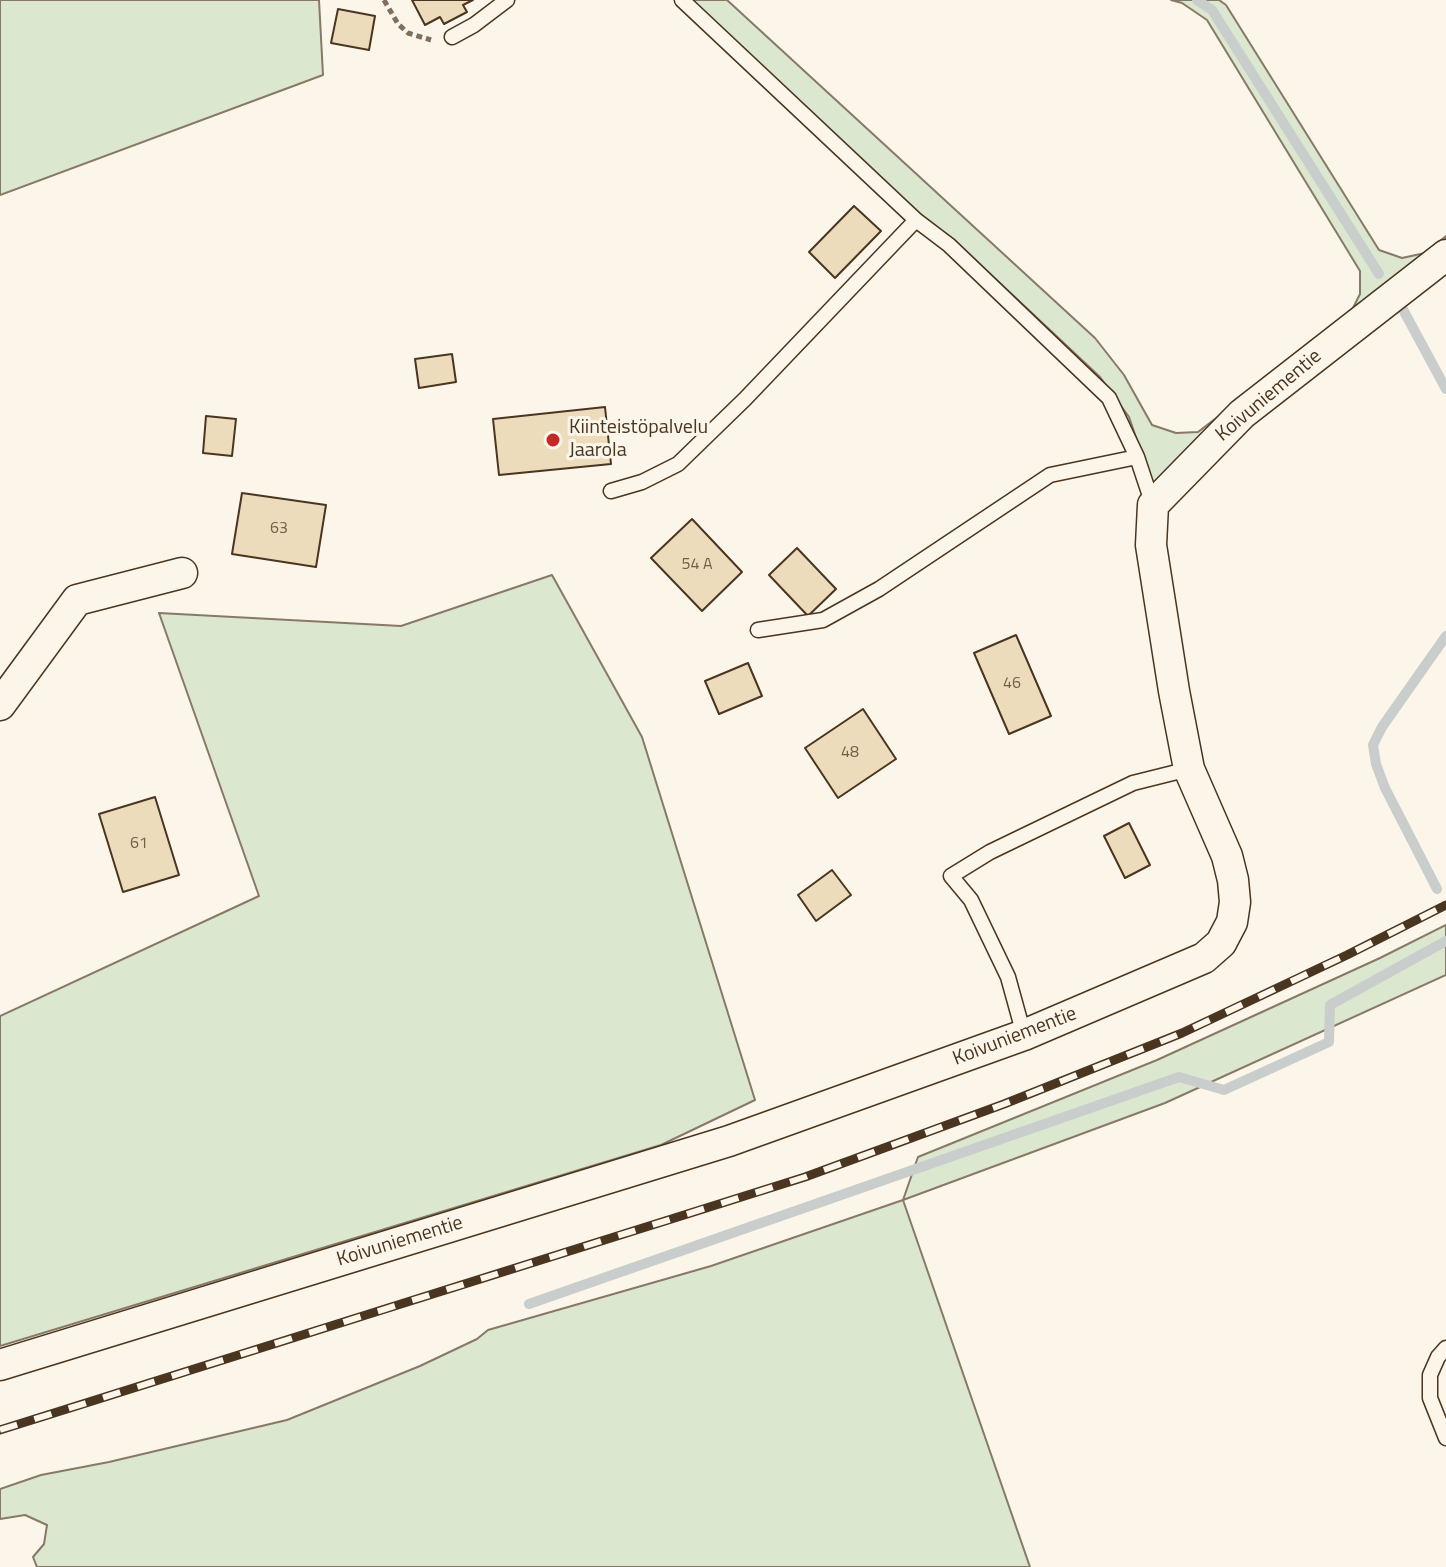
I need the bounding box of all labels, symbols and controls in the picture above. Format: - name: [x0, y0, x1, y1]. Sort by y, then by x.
- street label: Koivuniementie: [1211, 345, 1327, 447]
- place label: Kiinteistöpalvelu Jaarola: [569, 416, 708, 463]
- marker: Kiinteistöpalvelu Jaarola: [544, 431, 562, 449]
- house number: 63: [270, 519, 288, 539]
- house number: 54 A: [682, 555, 712, 575]
- house number: 46: [1003, 674, 1021, 694]
- house number: 48: [841, 743, 859, 763]
- house number: 61: [130, 834, 148, 854]
- street label: Koivuniementie: [950, 1002, 1080, 1072]
- street label: Koivuniementie: [334, 1211, 466, 1273]

